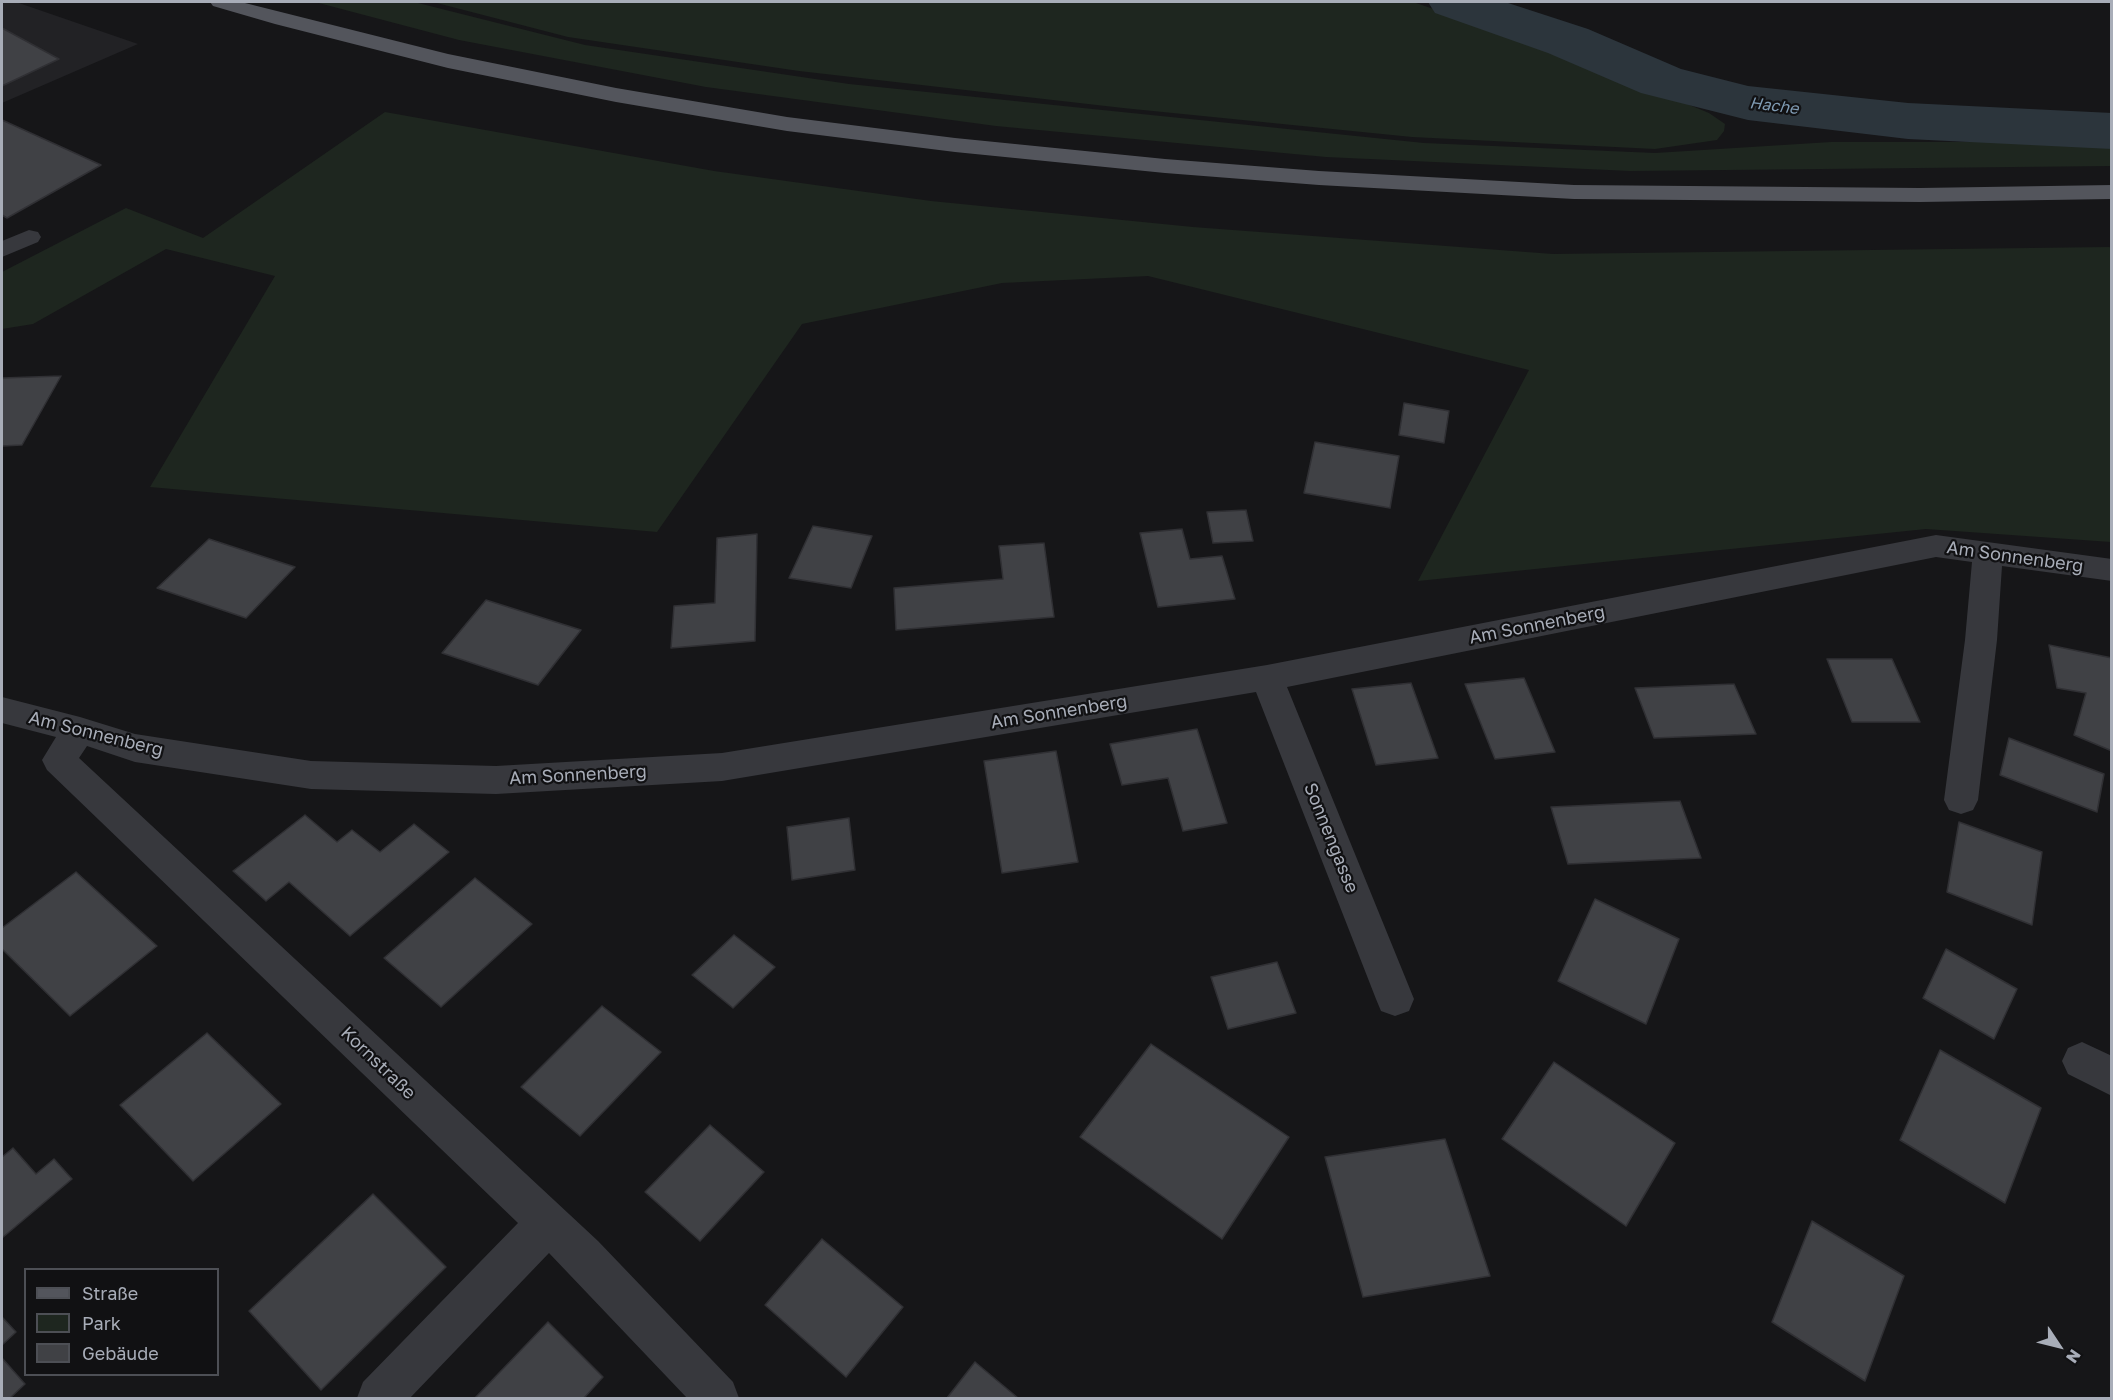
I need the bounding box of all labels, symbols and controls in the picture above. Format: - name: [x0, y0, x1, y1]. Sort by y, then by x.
- water label: Hache: [1748, 93, 1800, 119]
- street label: Am Sonnenberg: [1945, 537, 2085, 577]
- street label: Am Sonnenberg: [1467, 601, 1607, 649]
- street label: Am Sonnenberg: [989, 691, 1129, 733]
- street label: Am Sonnenberg: [26, 707, 166, 761]
- street label: Am Sonnenberg: [509, 761, 647, 789]
- street label: Sonnengasse: [1299, 780, 1363, 896]
- street label: Kornstraße: [336, 1022, 420, 1104]
- legend: [24, 1268, 219, 1376]
- text: Straße: [82, 1282, 138, 1304]
- text: Park: [82, 1312, 121, 1334]
- north arrow: [2029, 1316, 2089, 1376]
- text: Gebäude: [82, 1342, 159, 1364]
- text: N: [2062, 1346, 2085, 1367]

